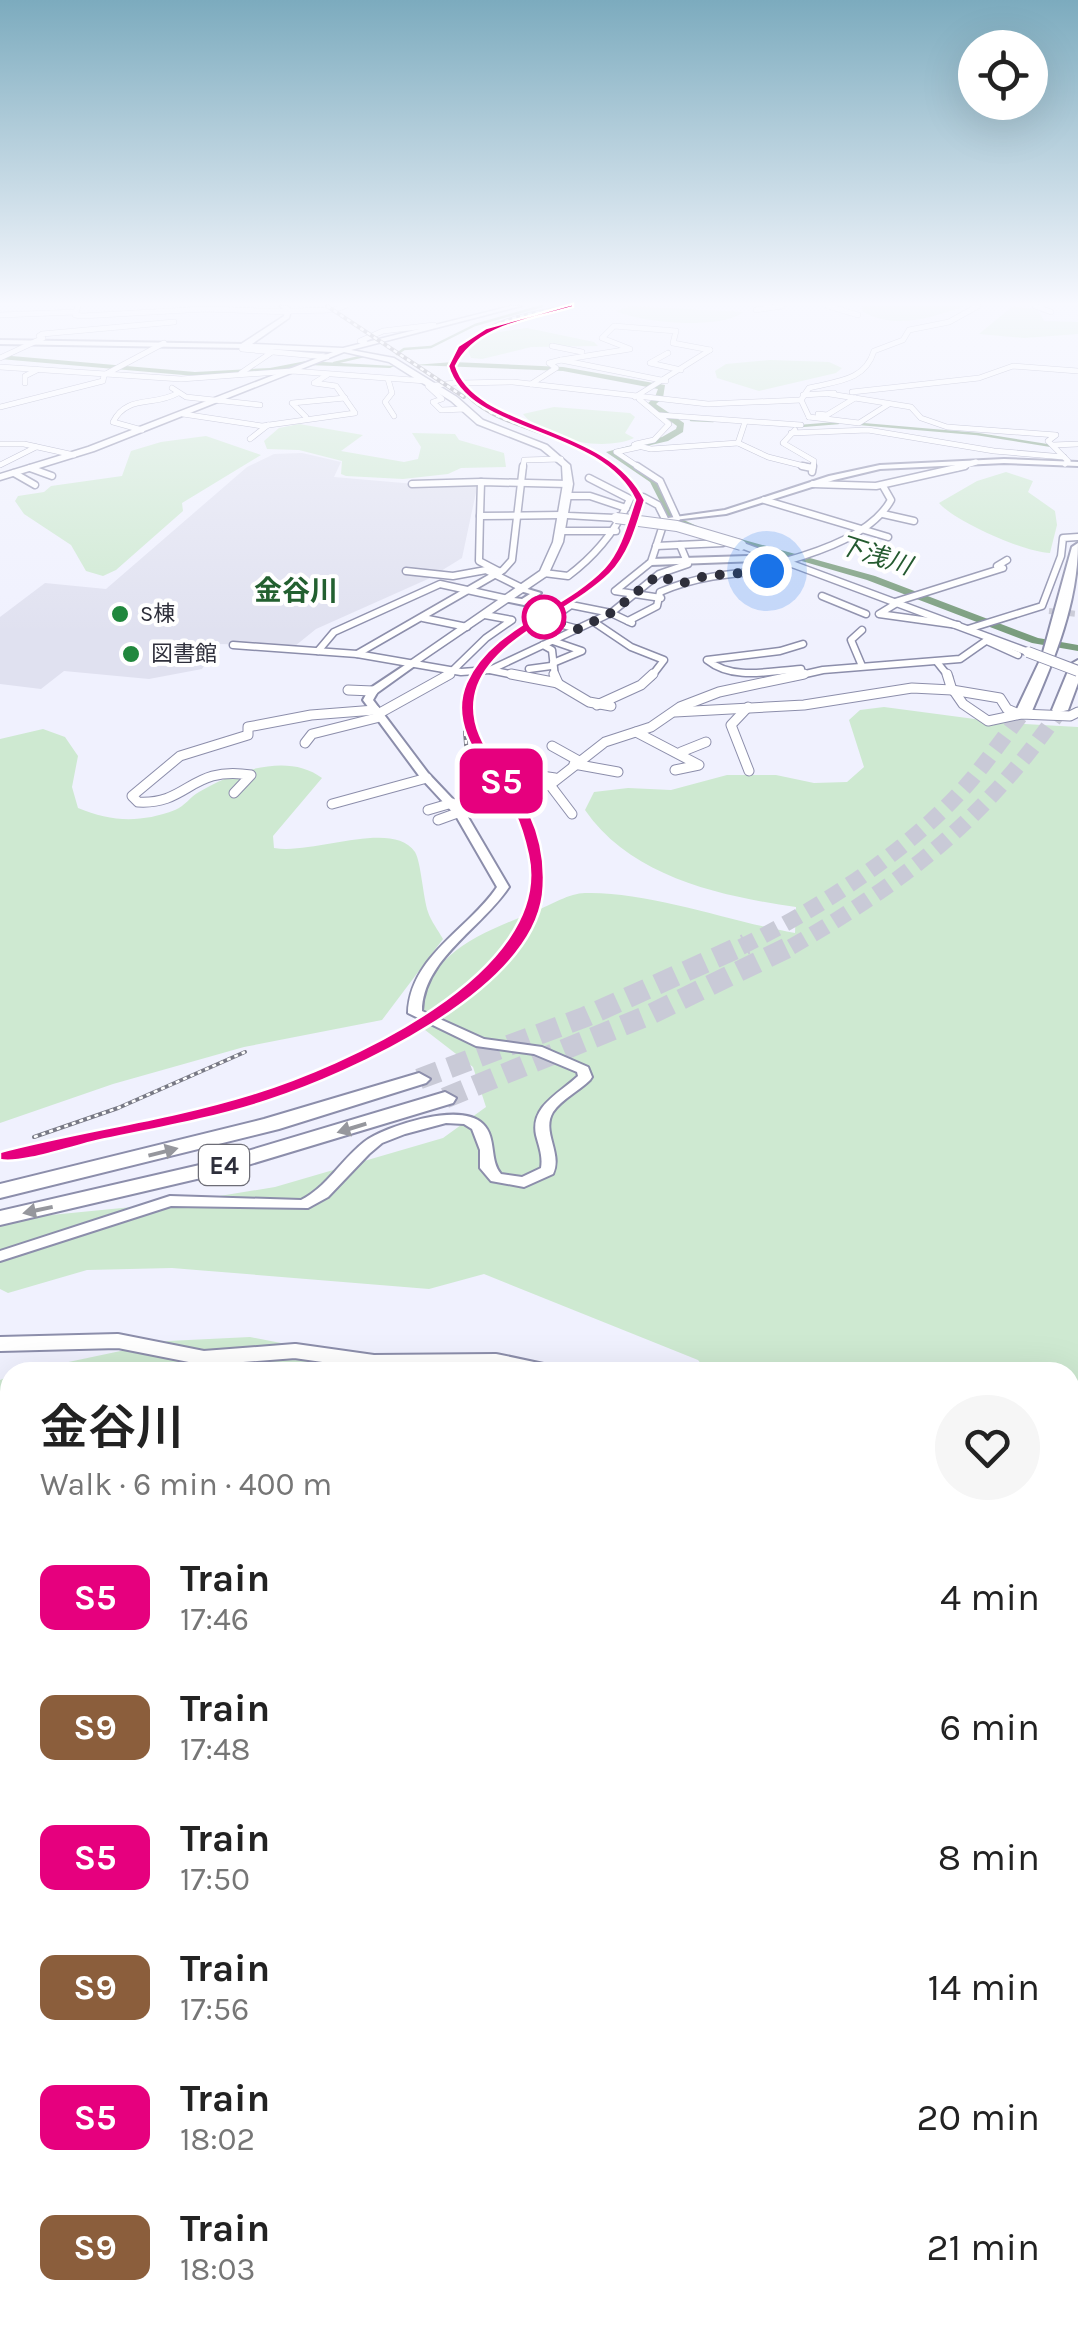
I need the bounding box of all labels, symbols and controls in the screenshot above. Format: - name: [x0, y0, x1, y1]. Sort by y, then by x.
- map controls: [958, 30, 1048, 120]
- button: locate: [958, 30, 1048, 120]
- water label: 下浅川: [835, 530, 918, 581]
- your location: [742, 546, 792, 596]
- district label: 金谷川: [254, 574, 338, 607]
- unlabelled marker: [523, 596, 565, 638]
- place label: S棟: [140, 601, 175, 627]
- marker: S棟: [109, 603, 131, 625]
- place label: 図書館: [151, 641, 217, 667]
- marker: 図書館: [120, 643, 142, 665]
- line badge: S5: [456, 748, 546, 814]
- text: S5: [480, 761, 522, 802]
- one-way arrow: [337, 1122, 367, 1137]
- one-way arrow: [148, 1144, 179, 1159]
- road number: E4: [199, 1145, 249, 1185]
- one-way arrow: [22, 1203, 53, 1219]
- button: heart: [935, 1395, 1040, 1500]
- text: 金谷川: [40, 1400, 184, 1456]
- text: Walk · 6 min · 400 m: [40, 1466, 332, 1503]
- text: Train: [180, 1556, 270, 1601]
- text: 4 min: [940, 1575, 1040, 1620]
- text: S5: [74, 1577, 116, 1618]
- text: 17:46: [180, 1601, 249, 1638]
- text: Train: [180, 1686, 270, 1731]
- text: 6 min: [939, 1705, 1040, 1750]
- text: S9: [73, 1707, 117, 1748]
- text: 17:48: [180, 1731, 251, 1768]
- text: Train: [180, 1816, 270, 1861]
- text: 8 min: [938, 1835, 1040, 1880]
- text: S5: [74, 1837, 116, 1878]
- text: 17:50: [180, 1861, 250, 1898]
- text: Train: [180, 1946, 270, 1991]
- text: 14 min: [927, 1965, 1040, 2010]
- text: S9: [73, 1967, 117, 2008]
- text: 17:56: [180, 1991, 249, 2028]
- text: Train: [180, 2076, 270, 2121]
- text: 20 min: [917, 2095, 1040, 2140]
- text: S5: [74, 2097, 116, 2138]
- text: 18:02: [180, 2121, 255, 2158]
- text: Train: [180, 2206, 270, 2251]
- text: 21 min: [927, 2225, 1040, 2270]
- text: S9: [73, 2227, 117, 2268]
- text: 18:03: [180, 2251, 256, 2288]

